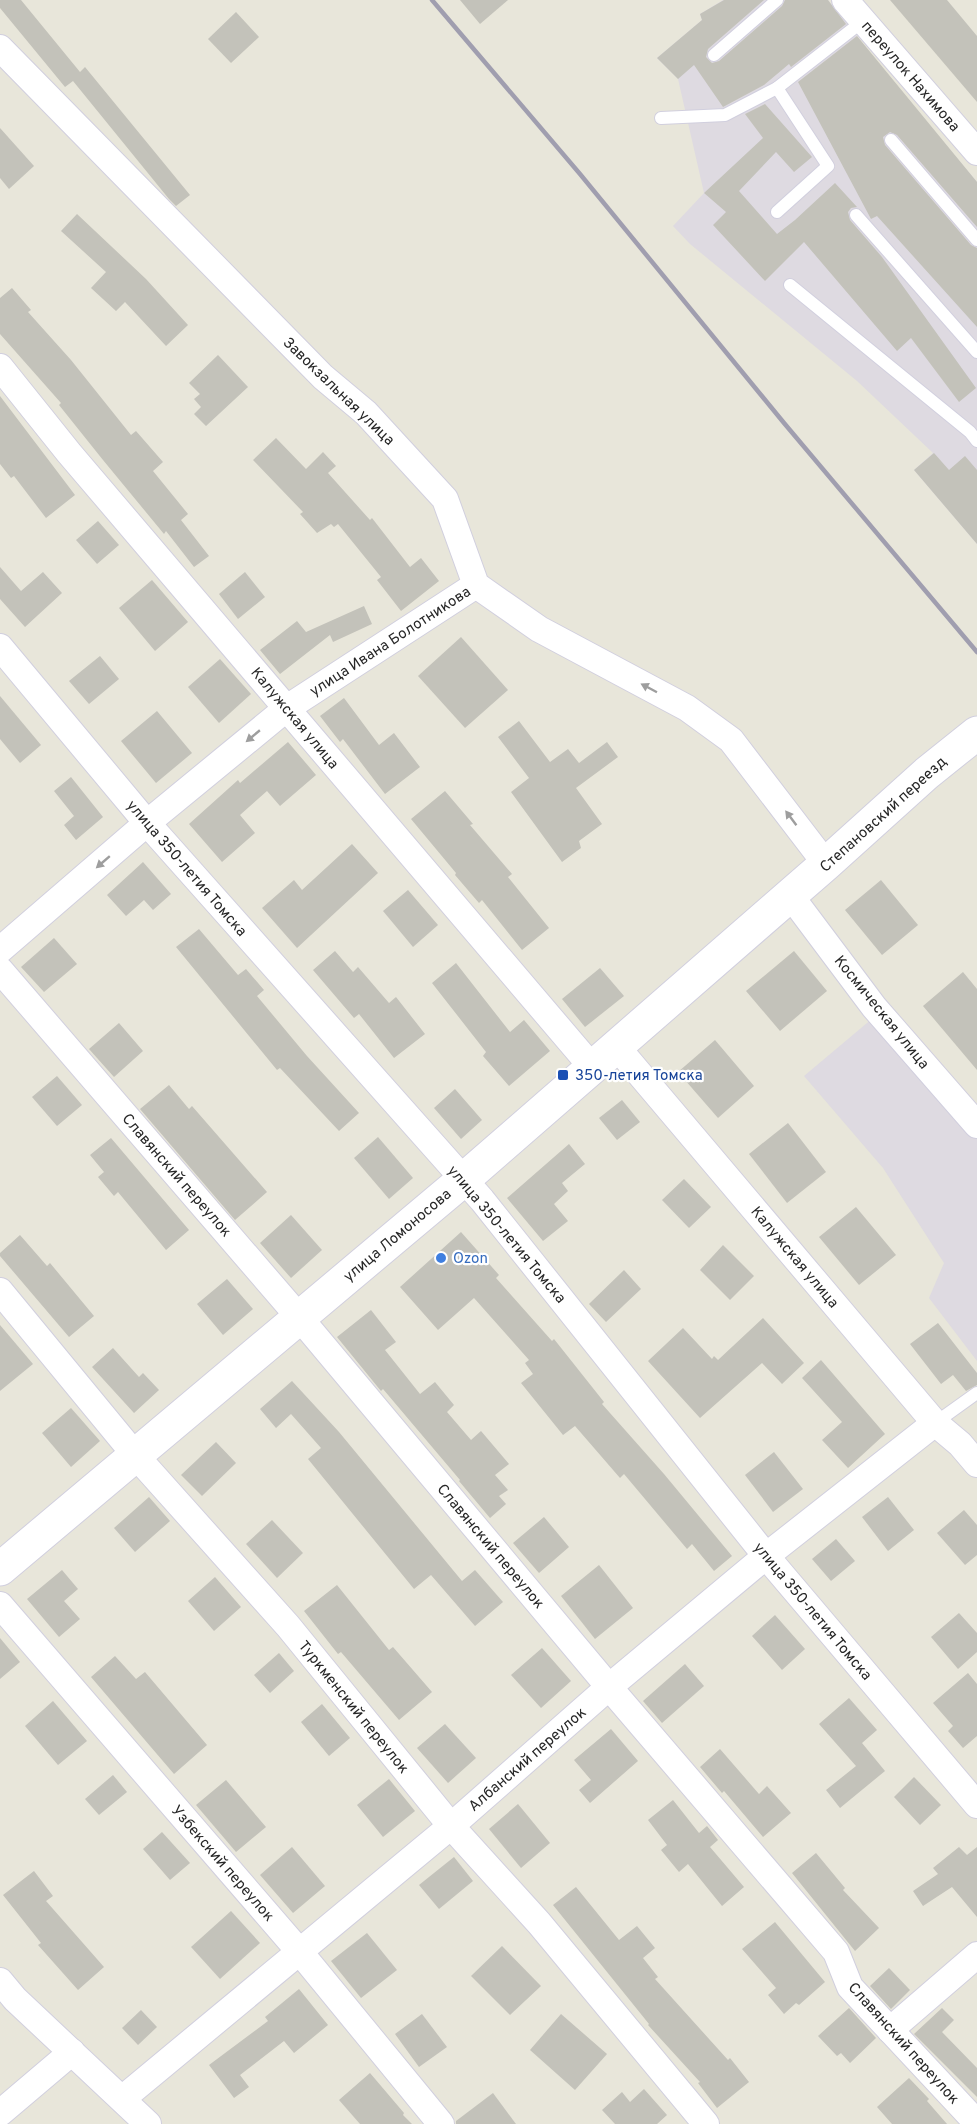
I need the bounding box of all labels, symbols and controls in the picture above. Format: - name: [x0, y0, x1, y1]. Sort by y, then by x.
- street label: переулок Нахимова: [856, 18, 963, 136]
- street label: Завокзальная улица: [278, 334, 398, 450]
- street label: улица Ивана Болотникова: [307, 583, 475, 701]
- street label: Калужская улица: [246, 664, 342, 774]
- one-way arrow: [641, 683, 658, 693]
- one-way arrow: [245, 729, 261, 742]
- street label: Степановский переезд: [817, 753, 952, 877]
- street label: улица 350-летия Томска: [121, 797, 250, 941]
- one-way arrow: [785, 810, 797, 825]
- one-way arrow: [95, 855, 111, 868]
- street label: Космическая улица: [829, 952, 932, 1074]
- place label: 350-летия Томска: [575, 1067, 703, 1086]
- marker: 350-летия Томска: [556, 1068, 570, 1082]
- street label: Славянский переулок: [117, 1110, 235, 1242]
- street label: улица 350-летия Томска: [443, 1162, 569, 1308]
- street label: улица Ломоносова: [340, 1185, 456, 1287]
- street label: Калужская улица: [746, 1203, 842, 1313]
- place label: Ozon: [453, 1250, 488, 1269]
- marker: Ozon: [434, 1251, 448, 1265]
- street label: Славянский переулок: [432, 1481, 548, 1613]
- street label: улица 350-летия Томска: [749, 1539, 875, 1685]
- street label: Туркменский переулок: [293, 1638, 412, 1778]
- street label: Албанский переулок: [465, 1704, 591, 1817]
- street label: Узбекский переулок: [166, 1802, 278, 1926]
- street label: Славянский переулок: [843, 1979, 963, 2109]

